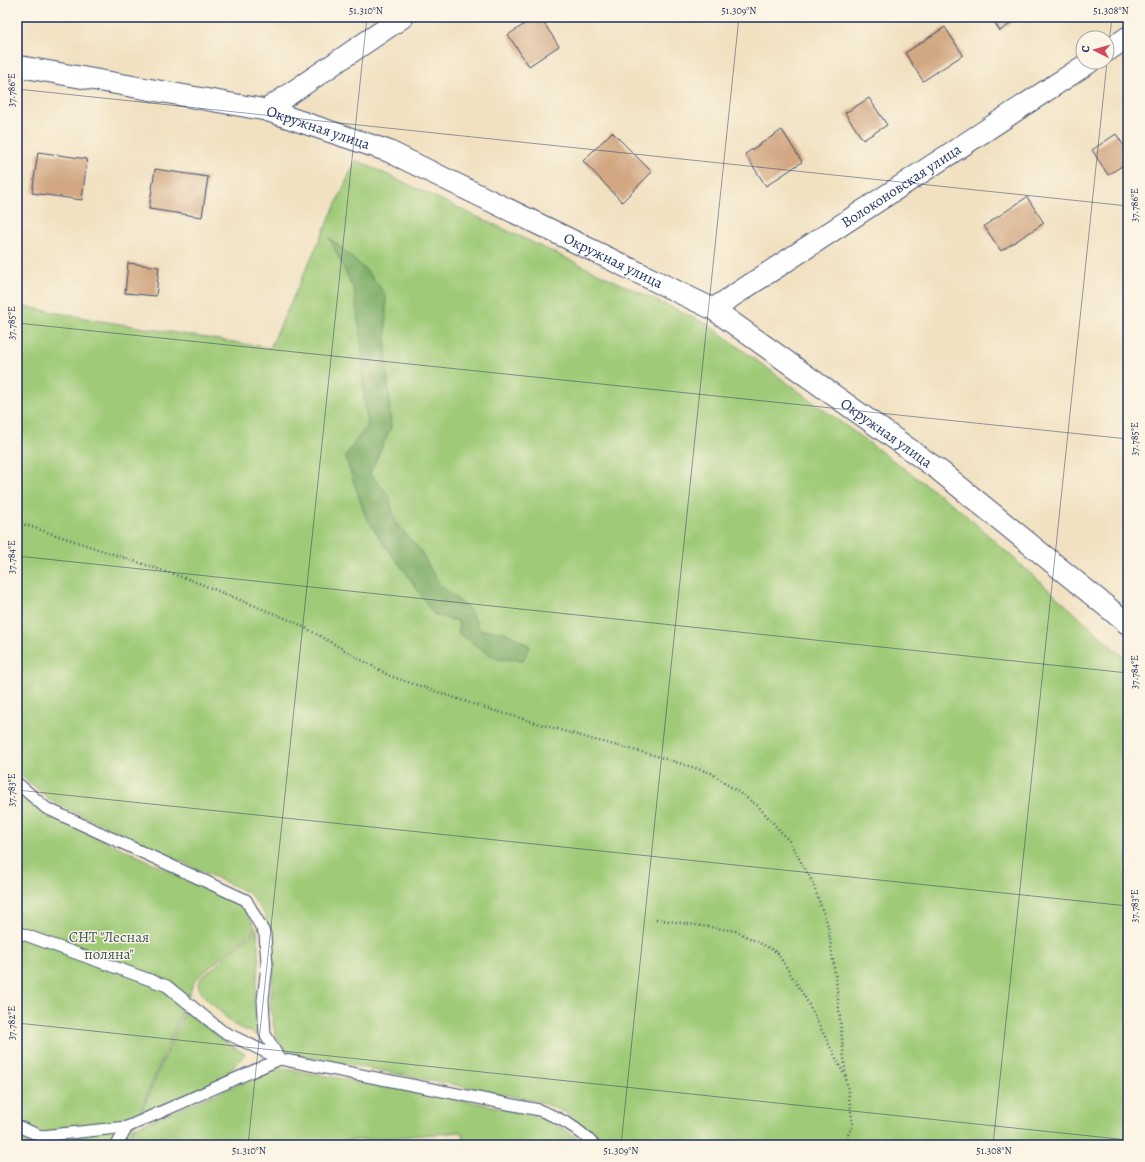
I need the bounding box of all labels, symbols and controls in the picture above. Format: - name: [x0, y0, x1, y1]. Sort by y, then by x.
- text: 51.310°N: [349, 4, 383, 17]
- text: 51.309°N: [721, 4, 757, 17]
- text: 51.308°N: [1093, 4, 1129, 17]
- north arrow: [1075, 30, 1115, 70]
- text: С: [1078, 45, 1093, 53]
- text: 37.786°E: [5, 73, 18, 107]
- street label: Окружная улица: [264, 101, 373, 154]
- street label: Волоконовская улица: [837, 139, 965, 232]
- text: 37.786°E: [1128, 188, 1141, 222]
- street label: Окружная улица: [560, 228, 666, 293]
- text: 37.785°E: [5, 306, 18, 340]
- street label: Окружная улица: [837, 393, 936, 472]
- text: 37.785°E: [1128, 422, 1141, 456]
- text: 37.784°E: [5, 540, 18, 574]
- text: 37.784°E: [1128, 655, 1141, 689]
- text: 37.783°E: [5, 773, 18, 807]
- text: 37.783°E: [1128, 889, 1141, 923]
- park label: СНТ "Лесная поляна": [69, 927, 149, 964]
- text: 37.782°E: [5, 1006, 18, 1040]
- text: 51.310°N: [232, 1144, 266, 1157]
- text: 51.309°N: [603, 1144, 639, 1157]
- text: 51.308°N: [976, 1144, 1012, 1157]

